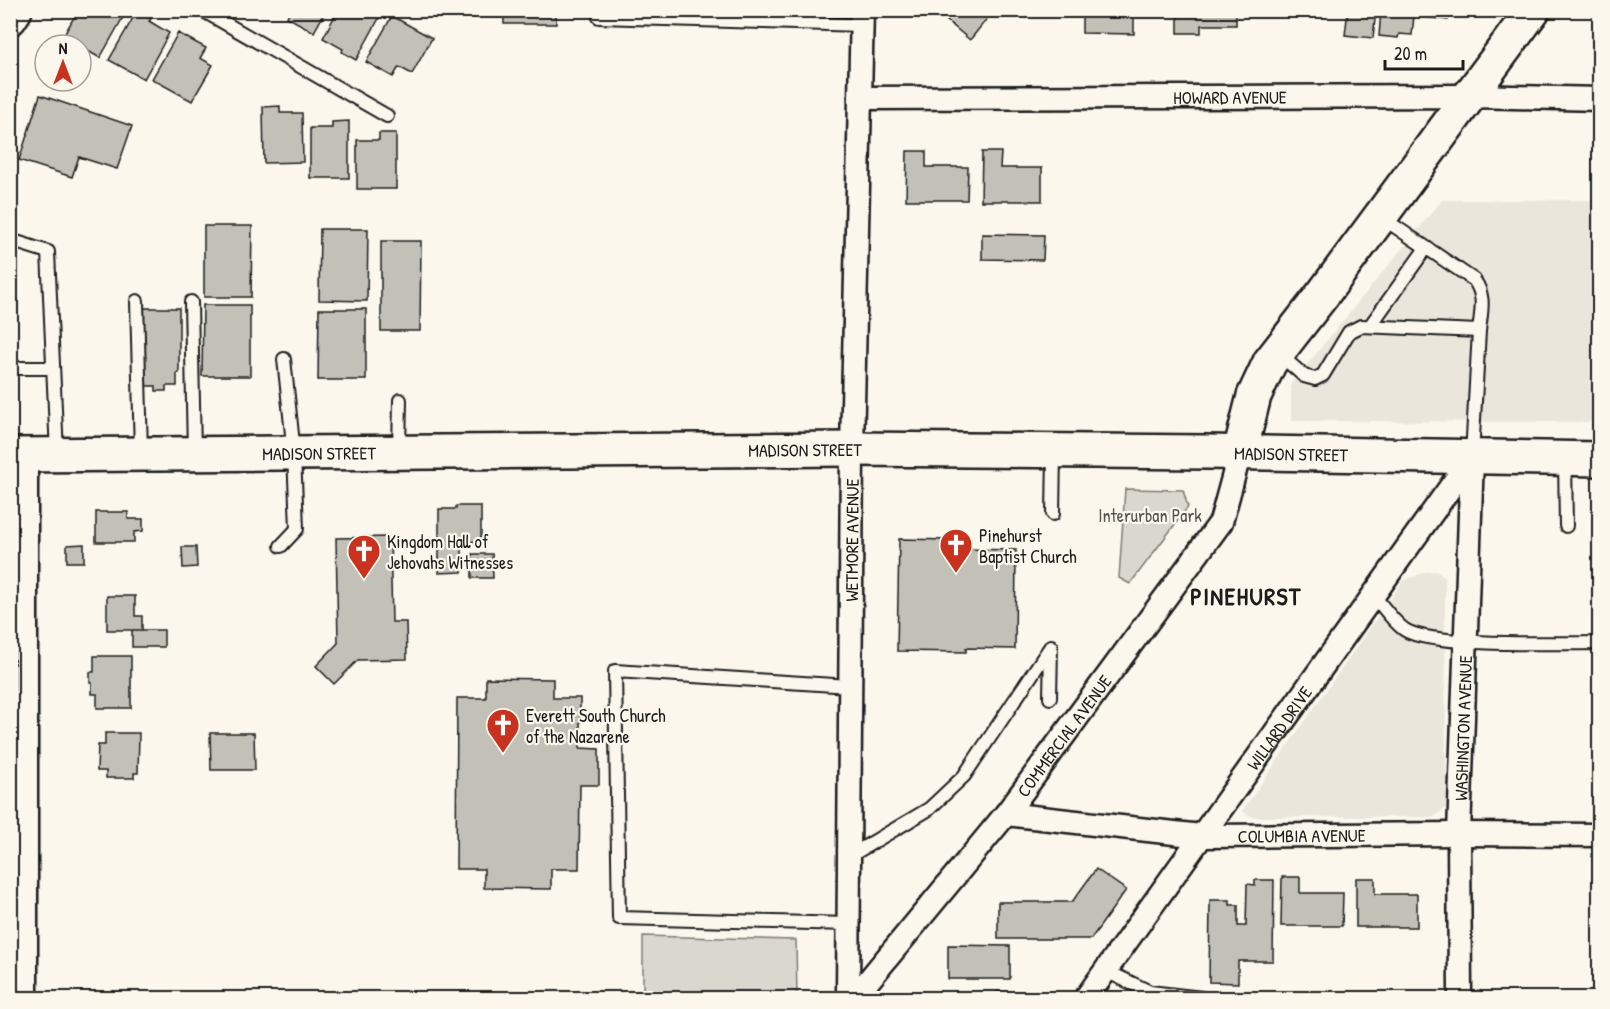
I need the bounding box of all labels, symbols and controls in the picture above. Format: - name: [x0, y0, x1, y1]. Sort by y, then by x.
- north arrow: [33, 33, 93, 93]
- scale bar: [1385, 33, 1463, 71]
- text: N: [59, 37, 68, 59]
- text: 20 m: [1394, 41, 1427, 66]
- street label: HOWARD AVENUE: [1173, 84, 1287, 109]
- street label: MADISON STREET: [748, 436, 862, 462]
- street label: MADISON STREET: [262, 440, 376, 466]
- street label: MADISON STREET: [1234, 440, 1349, 467]
- street label: WETMORE AVENUE: [838, 478, 864, 602]
- park label: Interurban Park: [1098, 503, 1202, 528]
- place label: Pinehurst Baptist Church: [979, 523, 1077, 569]
- church icon: Pinehurst Baptist Church: [938, 527, 974, 574]
- place label: Kingdom Hall of Jehovahs Witnesses: [387, 529, 513, 575]
- church icon: Kingdom Hall of Jehovahs Witnesses: [346, 533, 382, 580]
- district label: PINEHURST: [1190, 580, 1302, 612]
- street label: WASHINGTON AVENUE: [1448, 655, 1478, 801]
- street label: COMMERCIAL AVENUE: [1010, 670, 1117, 802]
- street label: WILLARD DRIVE: [1240, 681, 1317, 775]
- place label: Everett South Church of the Nazarene: [526, 703, 666, 749]
- church icon: Everett South Church of the Nazarene: [485, 707, 521, 754]
- street label: COLUMBIA AVENUE: [1238, 822, 1366, 848]

